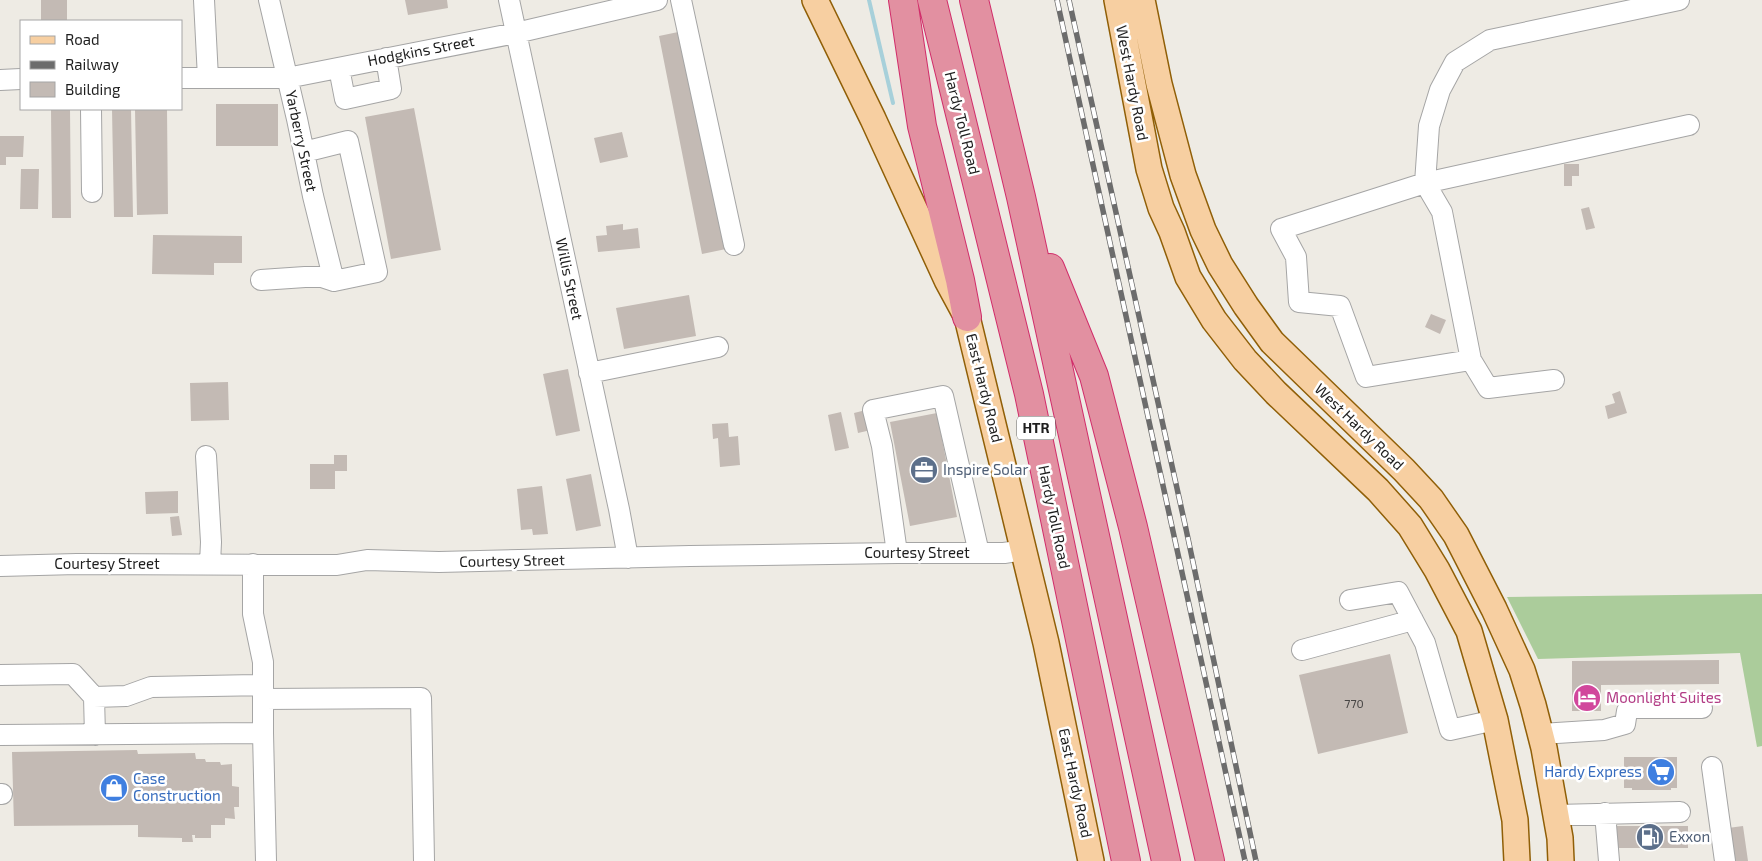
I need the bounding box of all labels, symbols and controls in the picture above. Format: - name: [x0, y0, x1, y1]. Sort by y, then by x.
- legend: [20, 20, 182, 110]
- street label: West Hardy Road: [1113, 24, 1153, 142]
- text: Road: [65, 30, 100, 48]
- street label: Hodgkins Street: [366, 31, 476, 69]
- text: Railway: [65, 55, 119, 73]
- street label: Hardy Toll Road: [941, 69, 984, 176]
- text: Building: [65, 80, 121, 98]
- street label: Yarberry Street: [282, 88, 322, 193]
- street label: Willis Street: [553, 236, 587, 322]
- street label: East Hardy Road: [963, 331, 1007, 444]
- street label: West Hardy Road: [1311, 379, 1408, 473]
- road number: HTR: [1017, 416, 1055, 439]
- office icon: Inspire Solar: [909, 455, 939, 485]
- place label: Inspire Solar: [943, 460, 1029, 478]
- street label: Hardy Toll Road: [1035, 463, 1075, 570]
- street label: Courtesy Street: [864, 543, 970, 561]
- street label: Courtesy Street: [459, 550, 565, 570]
- street label: Courtesy Street: [54, 554, 160, 572]
- hotel icon: Moonlight Suites: [1572, 683, 1602, 713]
- place label: Moonlight Suites: [1606, 688, 1721, 706]
- house number: 770: [1344, 696, 1364, 710]
- street label: East Hardy Road: [1056, 726, 1096, 839]
- supermarket icon: Hardy Express: [1646, 757, 1676, 787]
- place label: Hardy Express: [1544, 762, 1642, 780]
- place label: Case Construction: [133, 769, 221, 804]
- shop icon: Case Construction: [99, 773, 129, 803]
- fuel station icon: Exxon: [1635, 822, 1665, 852]
- place label: Exxon: [1669, 827, 1710, 845]

